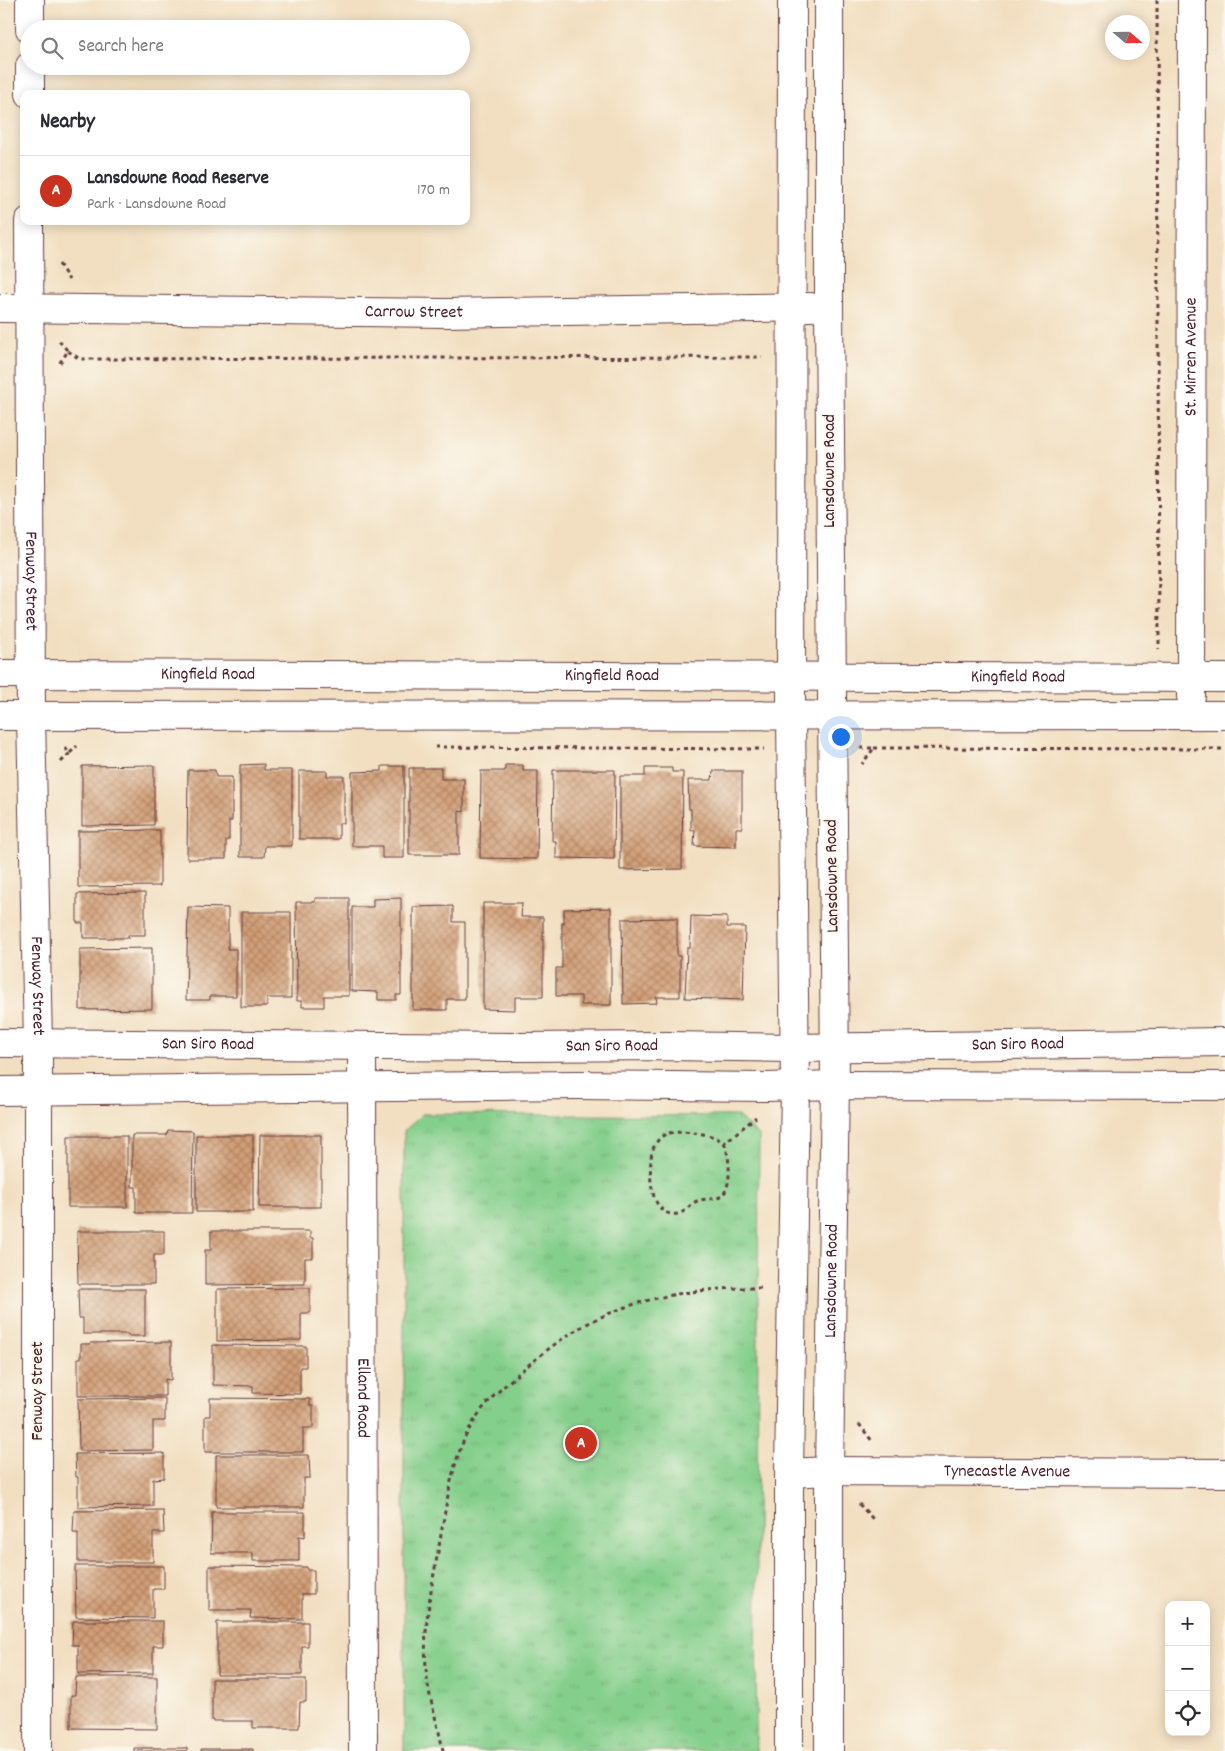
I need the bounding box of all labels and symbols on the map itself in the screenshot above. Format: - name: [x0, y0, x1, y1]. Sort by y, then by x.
- north arrow: [1105, 15, 1150, 60]
- street label: St. Mirren Avenue: [1179, 298, 1204, 416]
- street label: Carrow Street: [365, 300, 464, 326]
- street label: Lansdowne Road: [818, 414, 843, 528]
- street label: Fenway Street: [18, 531, 43, 631]
- street label: Kingfield Road: [161, 662, 255, 687]
- street label: Kingfield Road: [565, 663, 659, 689]
- street label: Kingfield Road: [971, 665, 1065, 690]
- your location: [828, 724, 854, 750]
- street label: Lansdowne Road: [820, 819, 846, 933]
- street label: Fenway Street: [23, 936, 50, 1036]
- street label: San Siro Road: [162, 1032, 254, 1057]
- street label: San Siro Road: [971, 1032, 1064, 1058]
- street label: San Siro Road: [566, 1034, 658, 1059]
- street label: Lansdowne Road: [819, 1224, 845, 1338]
- street label: Fenway Street: [26, 1341, 51, 1441]
- street label: Elland Road: [350, 1358, 375, 1438]
- pin: A: [565, 1424, 597, 1462]
- street label: Tynecastle Avenue: [944, 1459, 1070, 1485]

